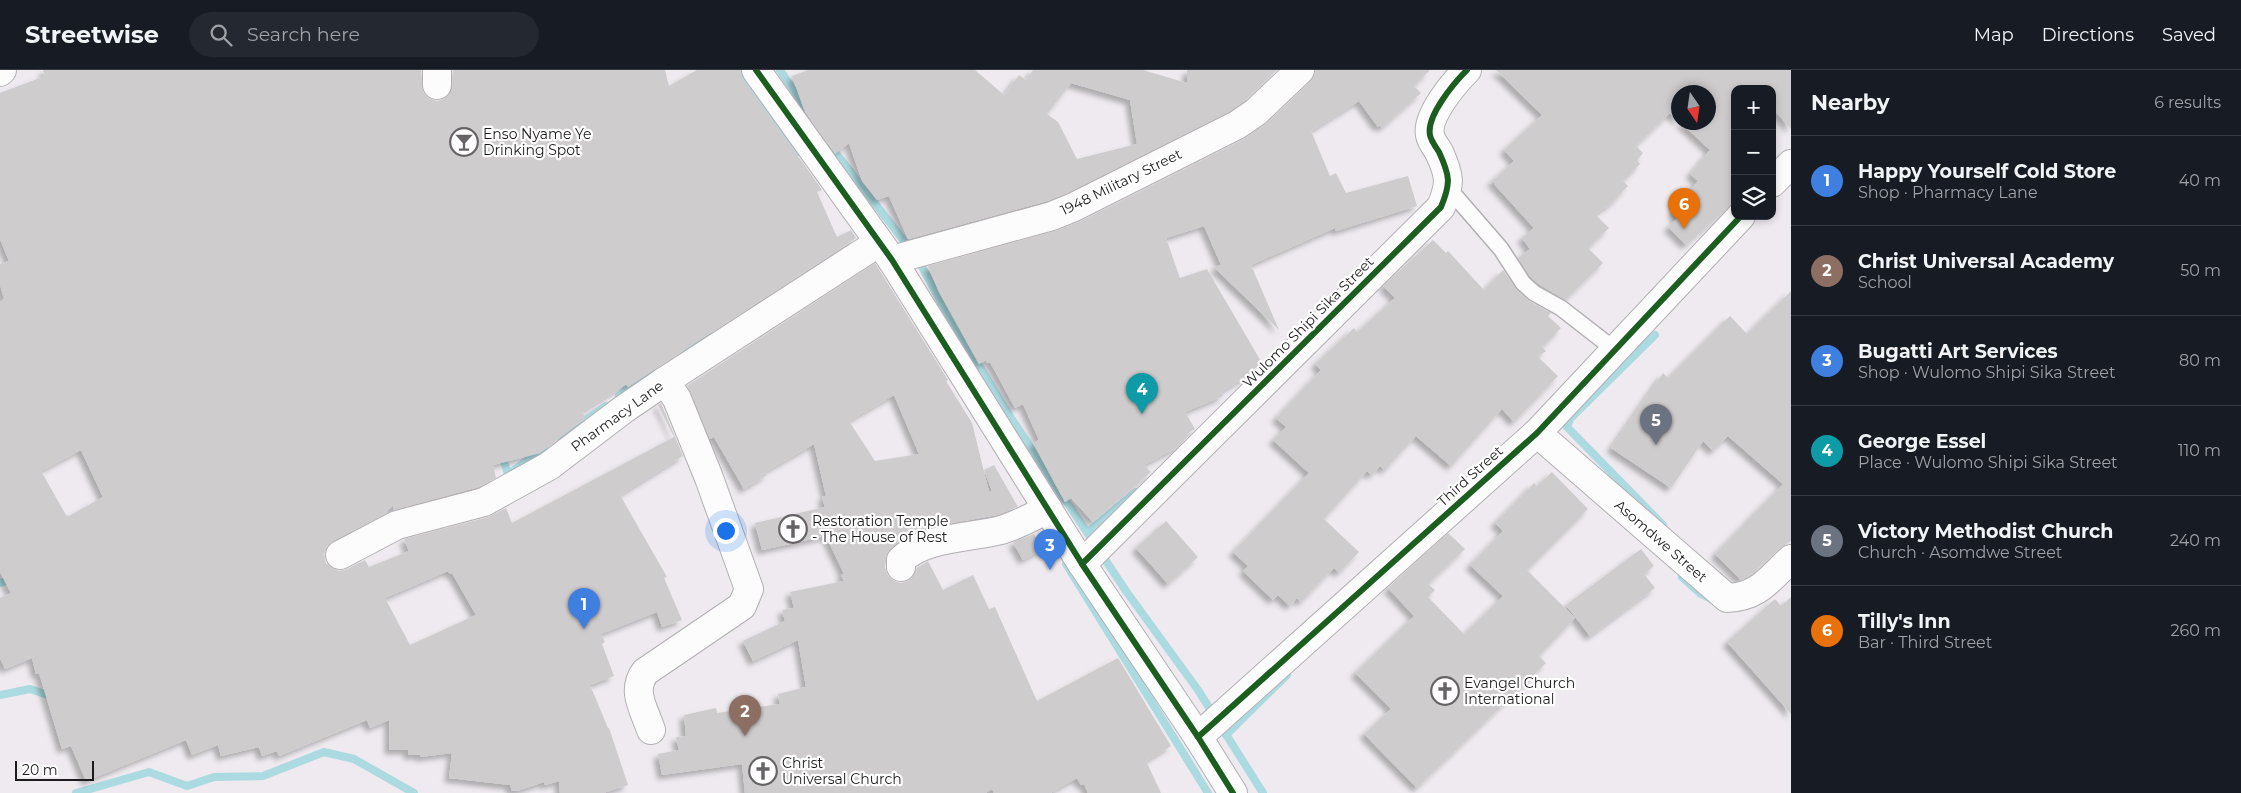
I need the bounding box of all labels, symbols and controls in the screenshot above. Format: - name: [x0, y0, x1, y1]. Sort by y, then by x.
- search box: [189, 12, 539, 57]
- text: Streetwise: [25, 20, 159, 49]
- icon: search: [207, 21, 235, 49]
- text: Search here: [247, 23, 360, 46]
- text: Map: [1974, 24, 2014, 46]
- text: Directions: [2042, 24, 2134, 46]
- text: Saved: [2162, 24, 2216, 46]
- north arrow: [1671, 85, 1716, 130]
- map controls: [1731, 85, 1776, 220]
- button: +: [1731, 85, 1776, 130]
- text: Nearby: [1811, 90, 1890, 115]
- text: 6 results: [2154, 93, 2221, 112]
- place label: Enso Nyame Ye Drinking Spot: [483, 125, 592, 159]
- bar icon: Enso Nyame Ye Drinking Spot: [449, 127, 479, 157]
- button: −: [1731, 130, 1776, 175]
- street label: 1948 Military Street: [1057, 145, 1185, 219]
- text: Happy Yourself Cold Store: [1858, 160, 2116, 183]
- text: 1: [1824, 171, 1830, 190]
- text: 40 m: [2179, 171, 2221, 190]
- button: layers: [1731, 175, 1776, 220]
- text: Shop · Pharmacy Lane: [1858, 183, 2038, 202]
- pin: 6: [1668, 188, 1700, 229]
- text: Christ Universal Academy: [1858, 250, 2114, 273]
- street label: Wulomo Shipi Sika Street: [1239, 252, 1378, 391]
- text: 2: [1822, 261, 1832, 280]
- text: 50 m: [2180, 261, 2221, 280]
- text: School: [1858, 273, 1912, 292]
- text: Bugatti Art Services: [1858, 340, 2058, 363]
- text: 3: [1822, 351, 1832, 370]
- text: 80 m: [2179, 351, 2221, 370]
- text: Shop · Wulomo Shipi Sika Street: [1858, 363, 2115, 382]
- pin: 4: [1126, 373, 1158, 414]
- street label: Pharmacy Lane: [567, 376, 667, 456]
- pin: 5: [1640, 404, 1672, 445]
- text: George Essel: [1858, 430, 1986, 453]
- text: 4: [1821, 441, 1833, 460]
- text: 110 m: [2178, 441, 2221, 460]
- street label: Third Street: [1433, 442, 1507, 510]
- text: Place · Wulomo Shipi Sika Street: [1858, 453, 2118, 472]
- street label: Asomdwe Street: [1611, 496, 1711, 586]
- place label: Restoration Temple - The House of Rest: [812, 512, 949, 546]
- church icon: Restoration Temple - The House of Rest: [778, 514, 808, 544]
- your location: [713, 518, 739, 544]
- text: Victory Methodist Church: [1858, 520, 2113, 543]
- pin: 3: [1034, 529, 1066, 570]
- text: 5: [1822, 531, 1832, 550]
- text: 240 m: [2170, 531, 2221, 550]
- text: Church · Asomdwe Street: [1858, 543, 2062, 562]
- pin: 1: [568, 588, 600, 629]
- text: Tilly's Inn: [1858, 610, 1951, 633]
- text: 6: [1822, 621, 1832, 640]
- text: 260 m: [2170, 621, 2221, 640]
- text: Bar · Third Street: [1858, 633, 1992, 652]
- place label: Evangel Church International: [1464, 674, 1575, 708]
- church icon: Evangel Church International: [1430, 676, 1460, 706]
- pin: 2: [729, 695, 761, 736]
- place label: Christ Universal Church: [782, 754, 902, 788]
- church icon: Christ Universal Church: [748, 756, 778, 786]
- scale bar: [15, 758, 94, 781]
- text: 20 m: [22, 761, 58, 779]

